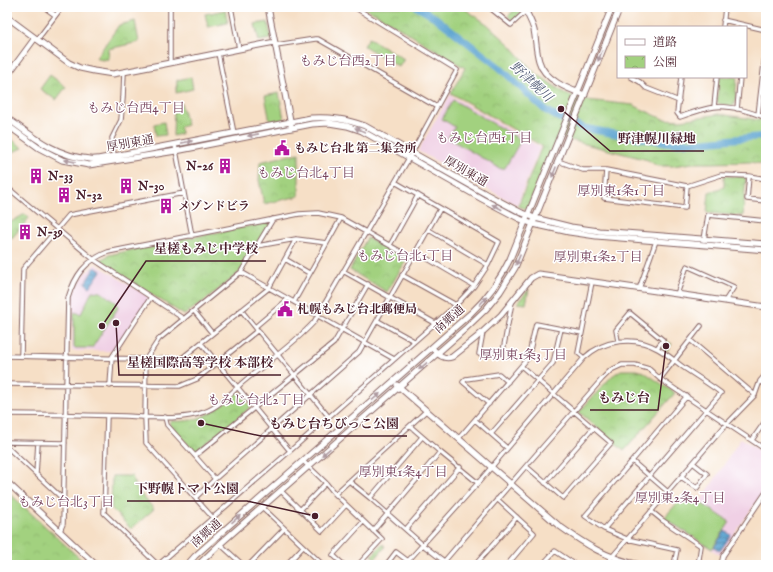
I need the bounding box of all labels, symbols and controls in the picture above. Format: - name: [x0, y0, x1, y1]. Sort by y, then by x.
- legend: [617, 26, 747, 78]
- text: 道路: [653, 35, 677, 50]
- one-way arrow: [597, 51, 603, 63]
- district label: もみじ台西2丁目: [299, 53, 397, 70]
- text: 公園: [653, 55, 677, 70]
- water label: 野津幌川: [506, 58, 557, 107]
- district label: もみじ台西4丁目: [87, 100, 185, 117]
- callout: 野津幌川緑地: [610, 126, 704, 151]
- one-way arrow: [353, 127, 365, 133]
- district label: もみじ台西1丁目: [436, 130, 532, 147]
- text: 野津幌川緑地: [618, 131, 696, 148]
- street label: 厚別東通: [105, 132, 155, 155]
- one-way arrow: [247, 133, 259, 139]
- one-way arrow: [181, 139, 193, 145]
- public building icon: もみじ台北 第二集会所: [273, 139, 291, 157]
- place label: もみじ台北 第二集会所: [294, 141, 417, 156]
- street label: 厚別東通: [441, 153, 490, 190]
- building icon: N-26: [216, 157, 234, 175]
- one-way arrow: [64, 158, 76, 164]
- place label: N-26: [185, 159, 214, 174]
- district label: もみじ台北4丁目: [257, 165, 355, 182]
- building icon: N-33: [27, 167, 45, 185]
- one-way arrow: [550, 167, 556, 179]
- place label: N-33: [47, 169, 73, 184]
- building icon: N-30: [117, 177, 135, 195]
- place label: N-30: [137, 179, 164, 194]
- district label: 厚別東1条1丁目: [577, 183, 665, 200]
- building icon: N-32: [55, 186, 73, 204]
- place label: N-32: [75, 188, 102, 203]
- building icon: メゾンドビラ: [157, 197, 175, 215]
- place label: メゾンドビラ: [178, 199, 250, 214]
- one-way arrow: [492, 204, 503, 211]
- building icon: N-39: [16, 223, 34, 241]
- place label: N-39: [36, 225, 63, 240]
- callout: 星槎もみじ中学校: [146, 236, 266, 261]
- text: 星槎もみじ中学校: [154, 241, 259, 258]
- district label: もみじ台北1丁目: [357, 248, 453, 265]
- district label: 厚別東1条2丁目: [554, 249, 642, 266]
- one-way arrow: [515, 254, 521, 266]
- one-way arrow: [479, 295, 488, 306]
- public building icon: 札幌もみじ台北郵便局: [276, 300, 294, 318]
- place label: 札幌もみじ台北郵便局: [297, 302, 417, 317]
- street label: 南郷通: [431, 302, 468, 337]
- district label: 厚別東1条3丁目: [479, 347, 567, 364]
- callout: 星槎国際高等学校 本部校: [119, 350, 281, 375]
- text: 星槎国際高等学校 本部校: [127, 355, 274, 372]
- one-way arrow: [419, 361, 428, 370]
- callout: もみじ台: [590, 385, 658, 410]
- text: もみじ台: [598, 390, 650, 407]
- district label: もみじ台北2丁目: [207, 392, 305, 409]
- one-way arrow: [371, 392, 381, 401]
- callout: もみじ台ちびっこ公園: [261, 411, 407, 436]
- text: もみじ台ちびっこ公園: [269, 416, 399, 433]
- one-way arrow: [320, 447, 331, 456]
- district label: 厚別東1条4丁目: [358, 464, 448, 481]
- callout: 下野幌トマト公園: [127, 476, 247, 501]
- text: 下野幌トマト公園: [135, 481, 239, 498]
- district label: 厚別東2条4丁目: [635, 490, 725, 507]
- district label: もみじ台北3丁目: [18, 494, 114, 511]
- one-way arrow: [231, 515, 242, 524]
- street label: 南郷通: [188, 516, 225, 551]

